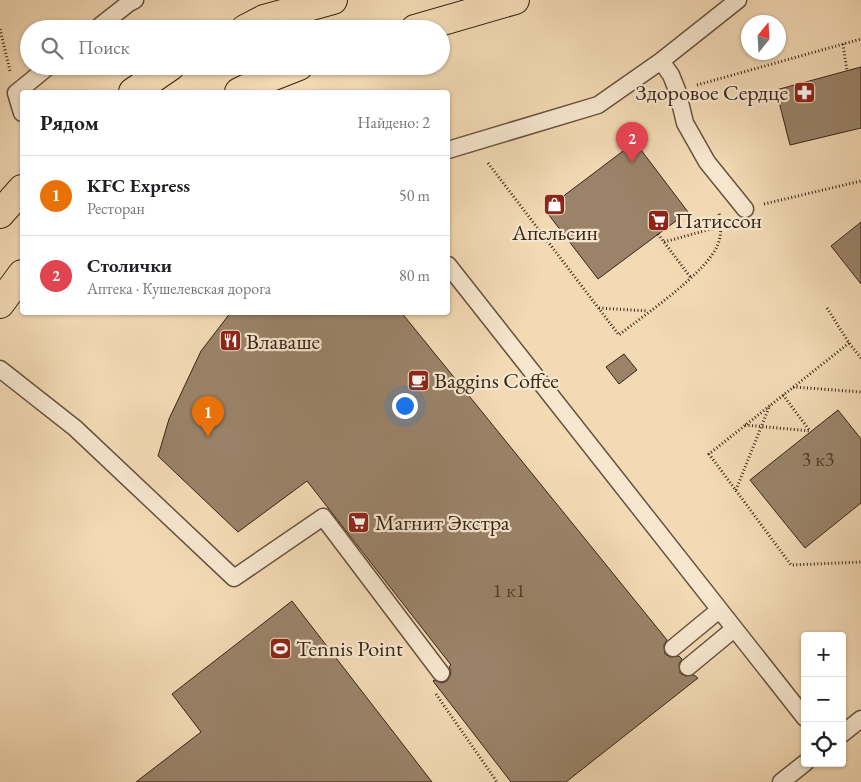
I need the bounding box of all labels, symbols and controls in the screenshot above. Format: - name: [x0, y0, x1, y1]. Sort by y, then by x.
- north arrow: [741, 15, 786, 60]
- search box: [20, 20, 450, 75]
- icon: search: [38, 34, 66, 62]
- text: Поиск: [78, 35, 130, 60]
- place label: Здоровое Сердце: [635, 78, 788, 107]
- pharmacy icon: Здоровое Сердце: [792, 80, 816, 104]
- text: Рядом: [40, 109, 99, 136]
- text: Найдено: 2: [358, 112, 430, 133]
- pin: 2: [616, 122, 648, 163]
- text: KFC Express: [87, 173, 190, 198]
- text: 1: [52, 185, 60, 206]
- text: 50 m: [399, 185, 430, 206]
- shop icon: Апельсин: [543, 193, 567, 217]
- text: Ресторан: [87, 198, 145, 219]
- place label: Патиссон: [675, 206, 762, 235]
- supermarket icon: Патиссон: [647, 208, 671, 232]
- place label: Апельсин: [511, 218, 598, 247]
- text: Столички: [87, 253, 172, 278]
- text: 2: [52, 265, 60, 286]
- text: 80 m: [399, 265, 430, 286]
- text: Аптека · Кушелевская дорога: [87, 278, 271, 299]
- place label: Влаваше: [246, 327, 321, 356]
- restaurant icon: Влаваше: [218, 329, 242, 353]
- place label: Baggins Coffee: [434, 366, 559, 395]
- cafe icon: Baggins Coffee: [406, 368, 430, 392]
- your location: [392, 393, 418, 419]
- pin: 1: [192, 396, 224, 437]
- house number: 3 к3: [802, 446, 834, 472]
- place label: Магнит Экстра: [375, 508, 510, 537]
- supermarket icon: Магнит Экстра: [347, 510, 371, 534]
- house number: 1 к1: [493, 577, 525, 603]
- map controls: [801, 632, 846, 767]
- button: +: [801, 632, 846, 677]
- place label: Tennis Point: [296, 634, 403, 663]
- sports icon: Tennis Point: [268, 636, 292, 660]
- button: −: [801, 677, 846, 722]
- button: locate: [801, 722, 846, 767]

